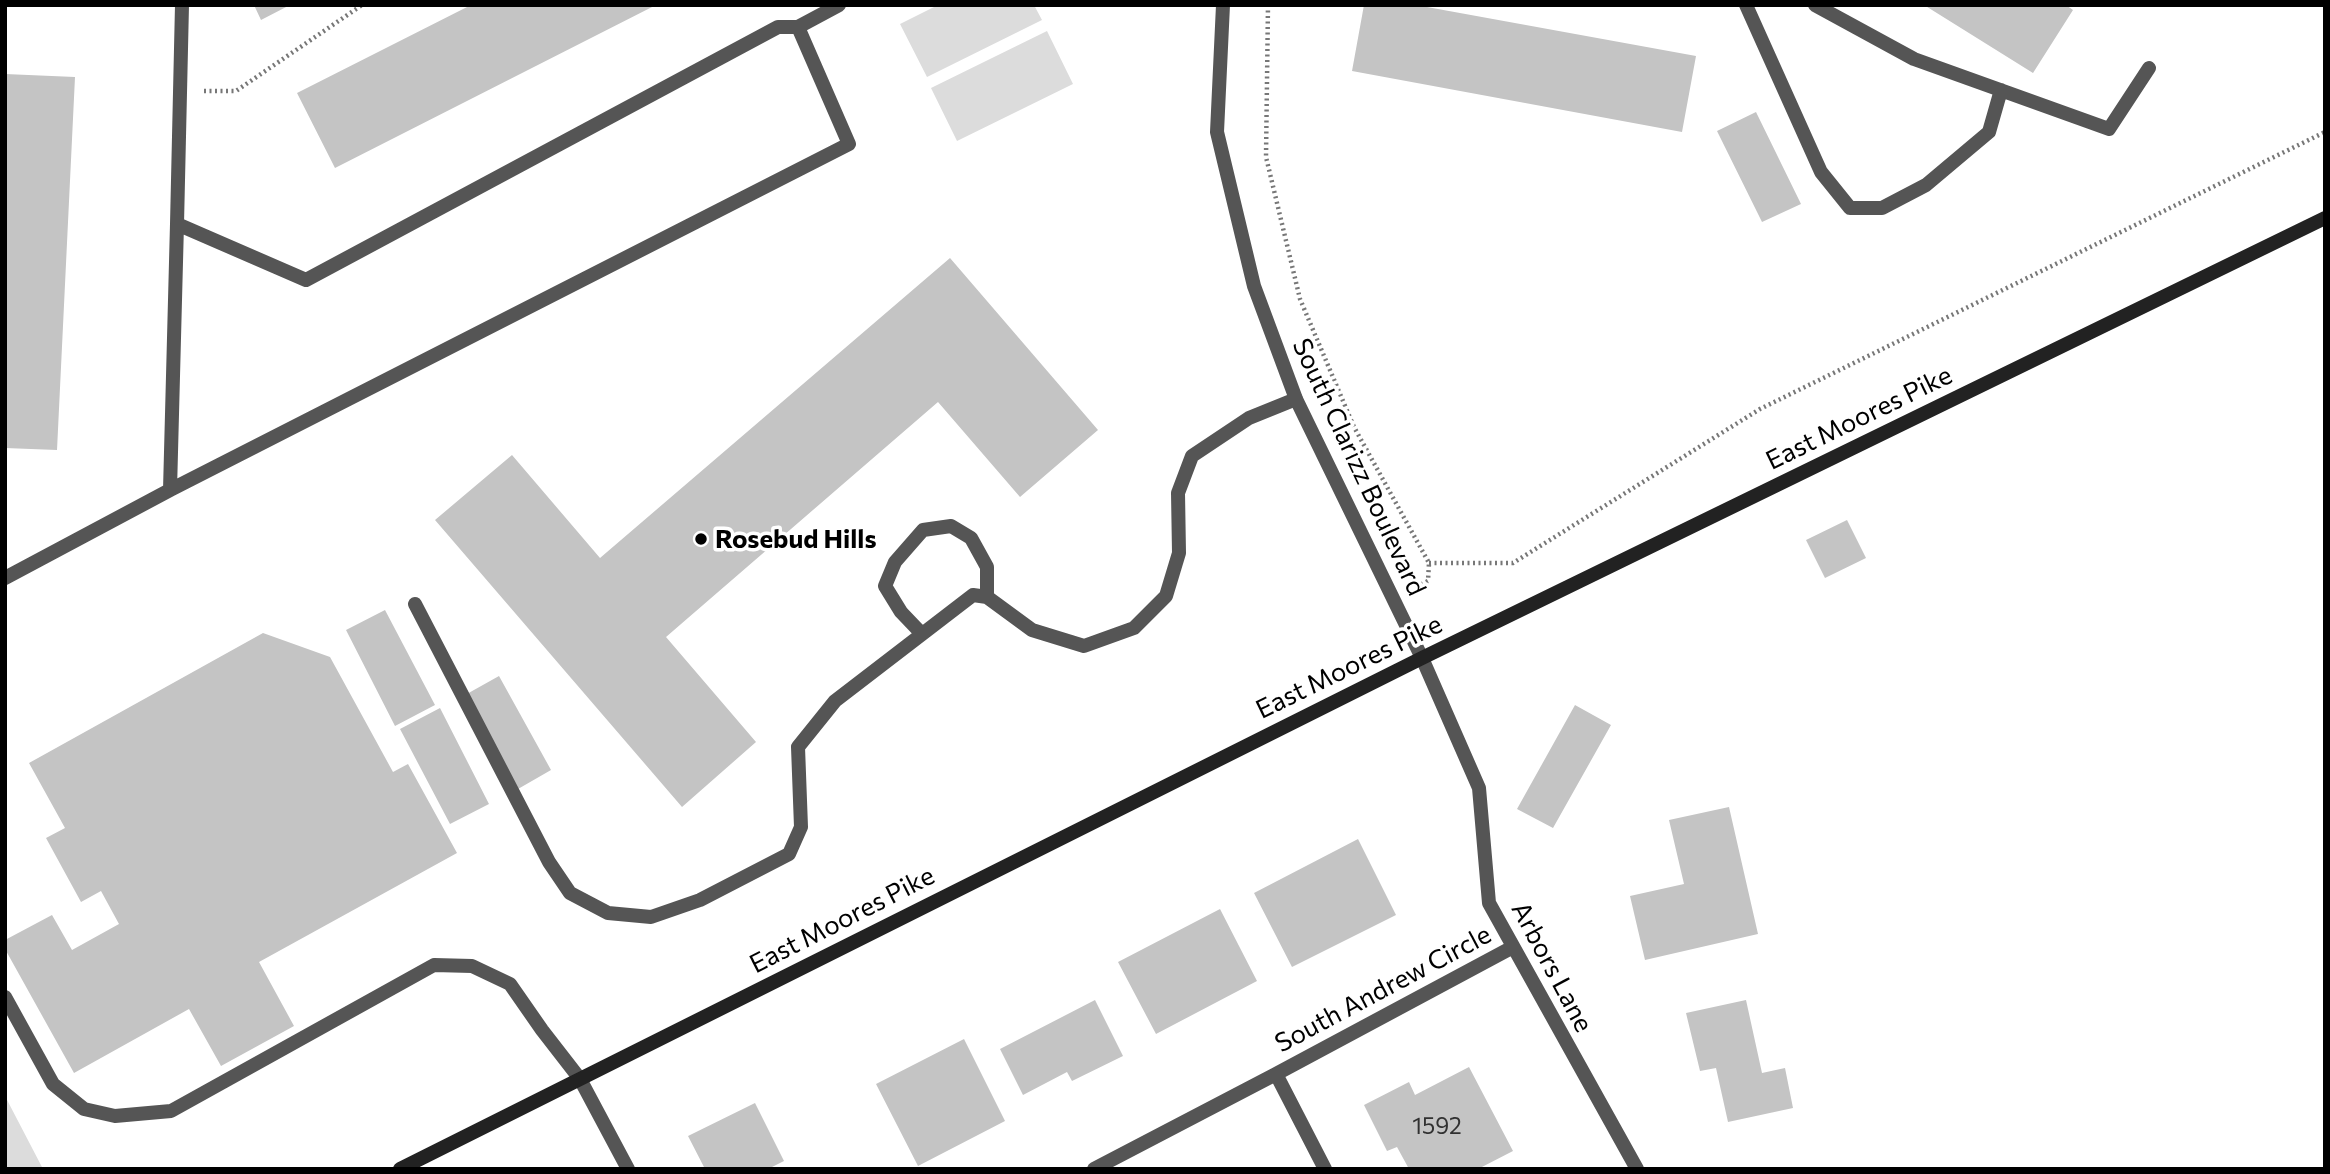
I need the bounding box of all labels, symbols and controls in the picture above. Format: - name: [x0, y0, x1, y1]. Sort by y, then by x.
- street label: South Clarizz Boulevard: [1286, 333, 1432, 601]
- street label: East Moores Pike: [1761, 359, 1957, 477]
- place label: Rosebud Hills: [715, 523, 877, 555]
- marker: Rosebud Hills: [693, 531, 709, 547]
- street label: East Moores Pike: [1251, 608, 1447, 726]
- street label: East Moores Pike: [744, 860, 940, 980]
- street label: Arbors Lane: [1505, 897, 1599, 1037]
- street label: South Andrew Circle: [1270, 919, 1496, 1059]
- house number: 1592: [1412, 1112, 1462, 1140]

